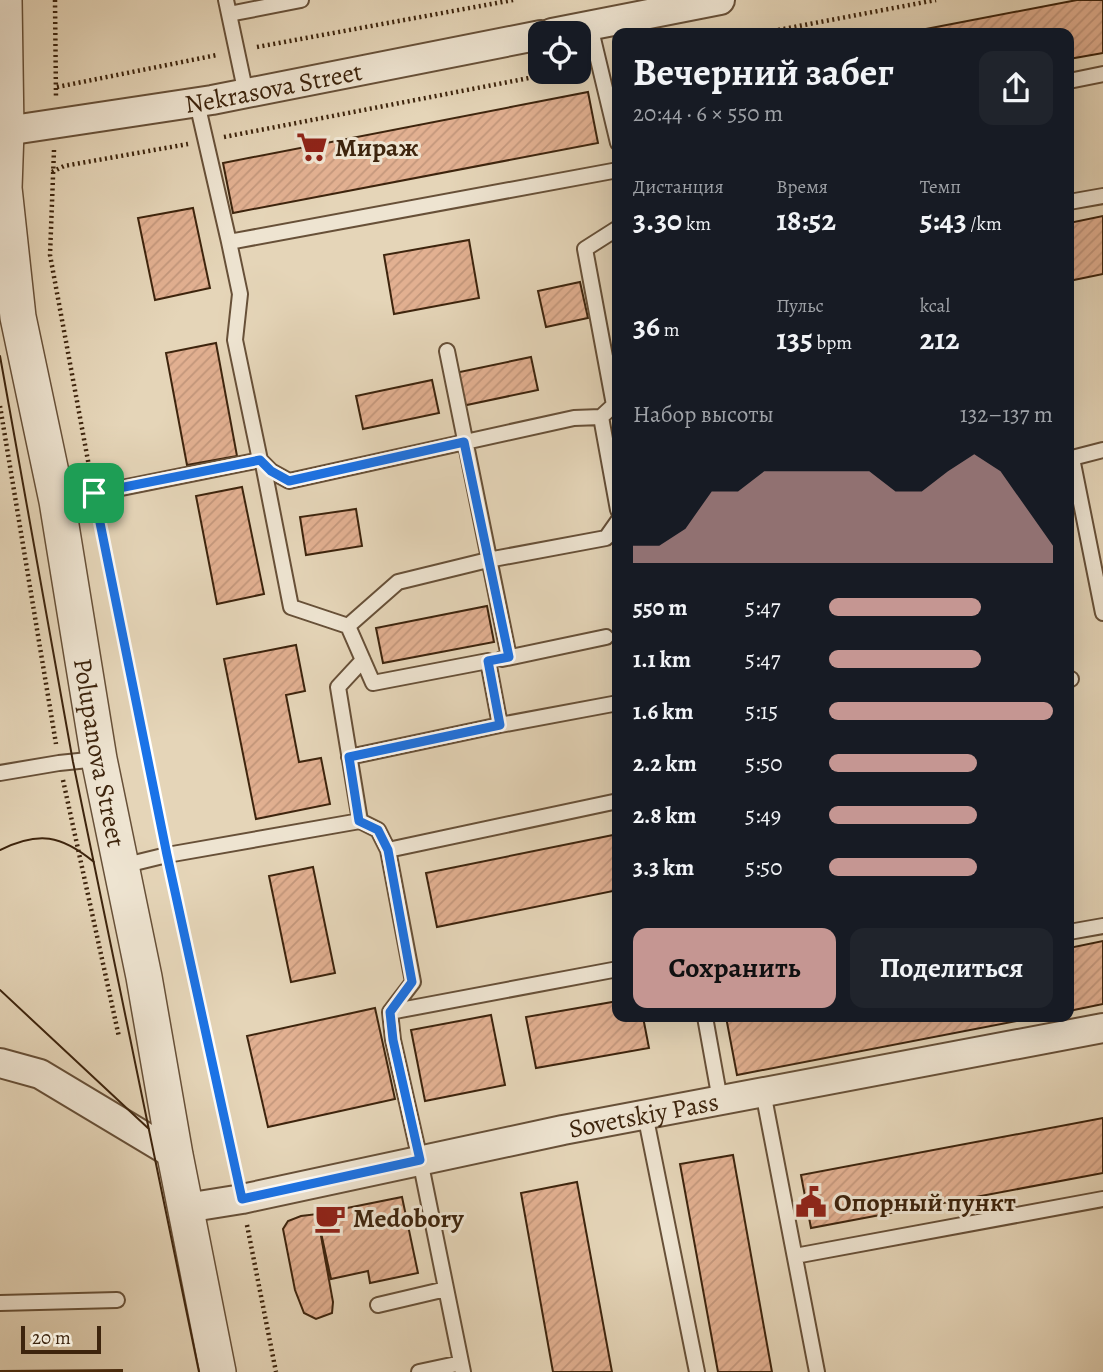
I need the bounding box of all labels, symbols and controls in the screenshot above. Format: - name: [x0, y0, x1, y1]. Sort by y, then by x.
- map controls: [528, 21, 591, 84]
- button: locate: [528, 21, 591, 84]
- text: Вечерний забег: [633, 46, 894, 98]
- button: share: [979, 51, 1053, 125]
- street label: Nekrasova Street: [182, 54, 366, 122]
- text: 20:44 · 6 × 550 m: [633, 98, 783, 129]
- supermarket icon: Мираж: [295, 130, 329, 164]
- place label: Мираж: [335, 130, 419, 165]
- text: Дистанция: [633, 174, 724, 200]
- text: Время: [776, 174, 828, 200]
- text: Темп: [920, 174, 961, 200]
- text: 3.30: [633, 200, 682, 240]
- text: 18:52: [776, 200, 836, 240]
- text: 5:43: [920, 200, 967, 240]
- text: km: [682, 211, 711, 237]
- text: /km: [967, 211, 1002, 237]
- text: Пульс: [776, 293, 824, 319]
- text: kcal: [920, 293, 950, 319]
- text: 36: [633, 306, 660, 346]
- text: m: [660, 317, 680, 343]
- text: 135: [776, 319, 813, 359]
- text: 212: [920, 319, 959, 359]
- text: bpm: [813, 330, 852, 356]
- text: Набор высоты: [633, 399, 774, 430]
- text: 132–137 m: [960, 399, 1053, 430]
- pin: [64, 463, 124, 523]
- icon: arrive: [75, 474, 113, 512]
- text: 550 m: [633, 592, 688, 623]
- text: 5:47: [745, 592, 780, 623]
- text: 1.1 km: [633, 644, 691, 675]
- text: 5:47: [745, 644, 780, 675]
- street label: Polupanova Street: [65, 655, 134, 851]
- text: 1.6 km: [633, 696, 693, 727]
- text: 5:15: [745, 696, 778, 727]
- text: 2.2 km: [633, 748, 697, 779]
- text: 5:50: [745, 748, 783, 779]
- text: 2.8 km: [633, 800, 697, 831]
- text: 5:49: [745, 800, 781, 831]
- text: 3.3 km: [633, 852, 694, 883]
- text: 5:50: [745, 852, 783, 883]
- button: Сохранить: [633, 928, 836, 1008]
- button: Поделиться: [850, 928, 1053, 1008]
- street label: Sovetskiy Pass: [566, 1084, 721, 1147]
- public building icon: Опорный пункт: [794, 1185, 828, 1219]
- place label: Опорный пункт: [834, 1185, 1016, 1220]
- cafe icon: Medobory: [313, 1201, 347, 1235]
- place label: Medobory: [353, 1201, 465, 1236]
- scale bar: [21, 1323, 102, 1355]
- text: 20 m: [32, 1325, 71, 1351]

